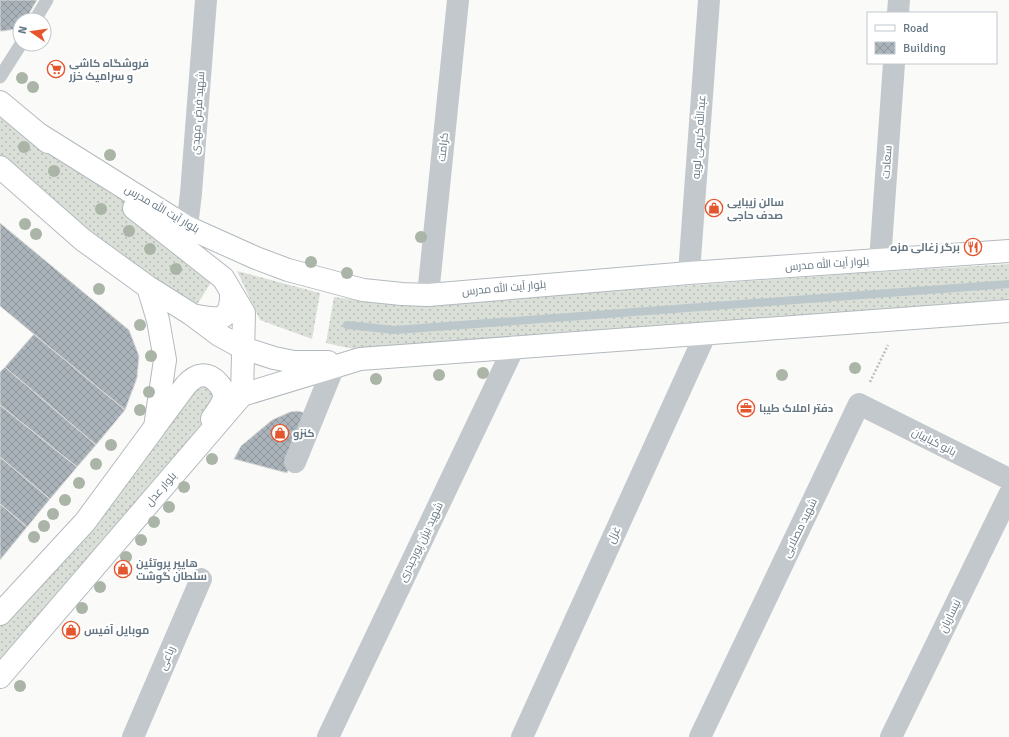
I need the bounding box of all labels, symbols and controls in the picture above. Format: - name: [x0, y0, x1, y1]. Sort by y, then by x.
- north arrow: [12, 12, 52, 52]
- legend: [867, 12, 997, 64]
- text: Road: [903, 21, 929, 36]
- text: N: [16, 25, 30, 35]
- text: Building: [903, 41, 946, 56]
- place label: فروشگاه کاشی و سرامیک خزر: [68, 57, 149, 84]
- supermarket icon: فروشگاه کاشی و سرامیک خزر: [46, 59, 66, 79]
- street label: شهید فرض مهدی: [189, 71, 207, 155]
- street label: عبدالله کریمی لویه: [688, 95, 708, 179]
- street label: کرامت: [435, 132, 451, 162]
- street label: سعادت: [879, 145, 895, 179]
- street label: بلوار آیت الله مدرس: [122, 181, 203, 236]
- place label: سالن زیبایی صدف حاجی: [727, 196, 784, 222]
- shop icon: سالن زیبایی صدف حاجی: [704, 198, 724, 218]
- restaurant icon: برگر زغالی مزه: [963, 237, 983, 257]
- place label: برگر زغالی مزه: [890, 241, 960, 254]
- street label: بلوار آیت الله مدرس: [784, 253, 870, 273]
- street label: بلوار آیت الله مدرس: [461, 276, 547, 298]
- office icon: دفتر املاک طیبا: [736, 398, 756, 418]
- place label: دفتر املاک طیبا: [759, 402, 833, 415]
- shop icon: کنزو: [270, 423, 290, 443]
- street label: بانو کبابیان: [910, 425, 958, 459]
- place label: کنزو: [293, 427, 314, 441]
- street label: بلوار عدل: [143, 469, 179, 509]
- street label: شهید مصلایی: [780, 496, 820, 560]
- street label: شهید بیژن پورحیدری: [396, 500, 446, 584]
- street label: غزل: [604, 524, 624, 546]
- place label: هایپر پروتئین سلطان گوشت: [136, 557, 207, 584]
- shop icon: هایپر پروتئین سلطان گوشت: [113, 559, 133, 579]
- street label: نیساریان: [936, 597, 964, 635]
- shop icon: موبایل آفیس: [61, 620, 81, 640]
- place label: موبایل آفیس: [84, 624, 149, 638]
- street label: رباعی: [156, 644, 178, 672]

